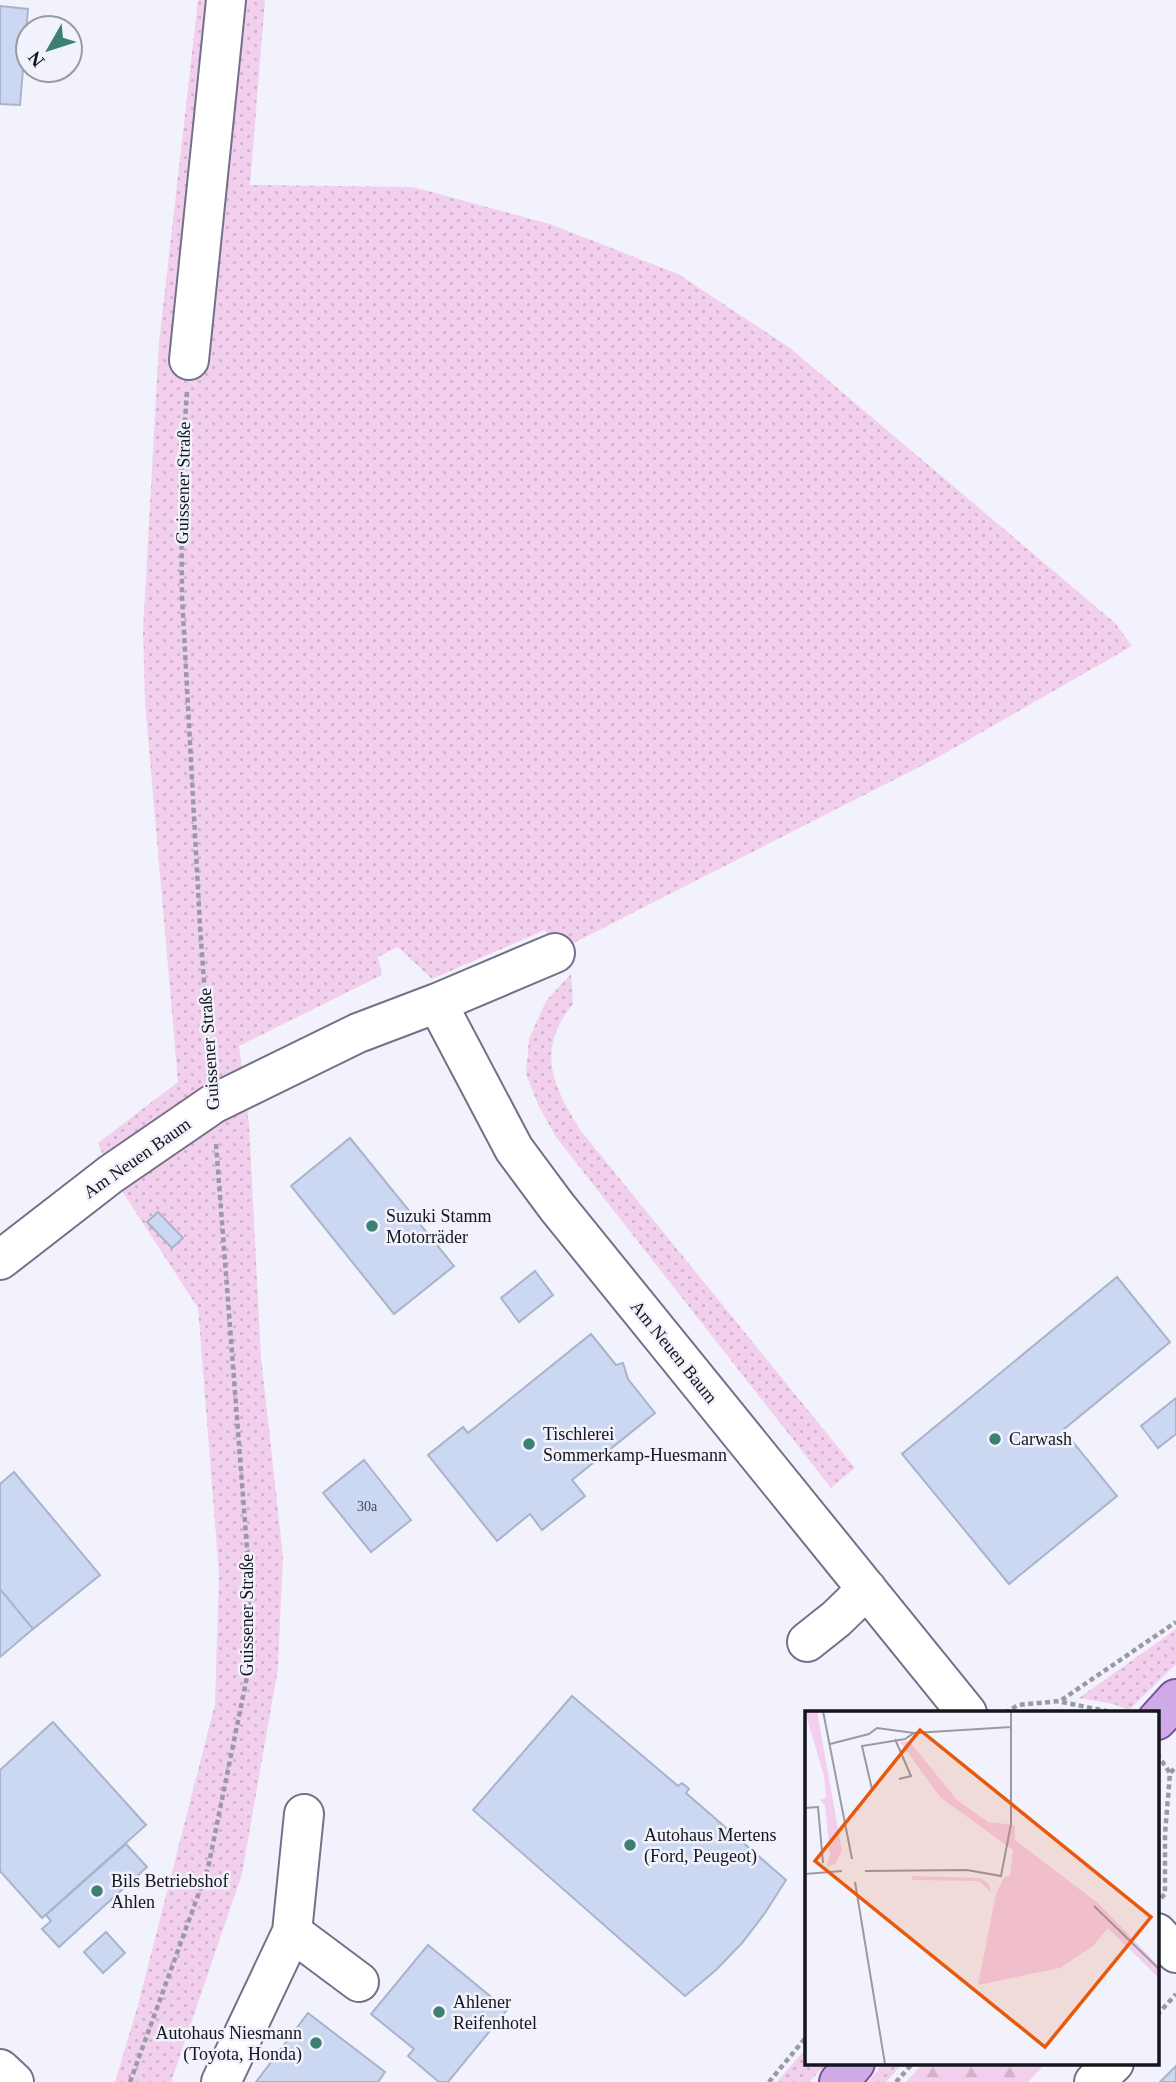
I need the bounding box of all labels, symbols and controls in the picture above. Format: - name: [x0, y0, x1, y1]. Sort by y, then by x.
- north arrow: [14, 14, 84, 84]
- text: N: [24, 47, 49, 71]
- street label: Guissener Straße: [172, 422, 194, 544]
- street label: Guissener Straße: [195, 987, 223, 1111]
- street label: Am Neuen Baum: [80, 1114, 194, 1202]
- place label: Suzuki Stamm Motorräder: [386, 1206, 492, 1247]
- marker: Suzuki Stamm Motorräder: [364, 1218, 380, 1234]
- street label: Am Neuen Baum: [627, 1297, 721, 1407]
- place label: Tischlerei Sommerkamp-Huesmann: [543, 1424, 727, 1465]
- place label: Carwash: [1009, 1429, 1072, 1449]
- marker: Carwash: [987, 1431, 1003, 1447]
- marker: Tischlerei Sommerkamp-Huesmann: [521, 1436, 537, 1452]
- house number: 30a: [357, 1499, 378, 1514]
- street label: Guissener Straße: [237, 1554, 257, 1676]
- inset map: [805, 1711, 1158, 2064]
- place label: Autohaus Mertens (Ford, Peugeot): [644, 1825, 776, 1867]
- marker: Autohaus Mertens (Ford, Peugeot): [622, 1837, 638, 1853]
- place label: Bils Betriebshof Ahlen: [111, 1871, 229, 1912]
- marker: Bils Betriebshof Ahlen: [89, 1883, 105, 1899]
- place label: Ahlener Reifenhotel: [453, 1992, 537, 2033]
- marker: Ahlener Reifenhotel: [431, 2004, 447, 2020]
- place label: Autohaus Niesmann (Toyota, Honda): [156, 2023, 302, 2065]
- marker: Autohaus Niesmann (Toyota, Honda): [308, 2035, 324, 2051]

